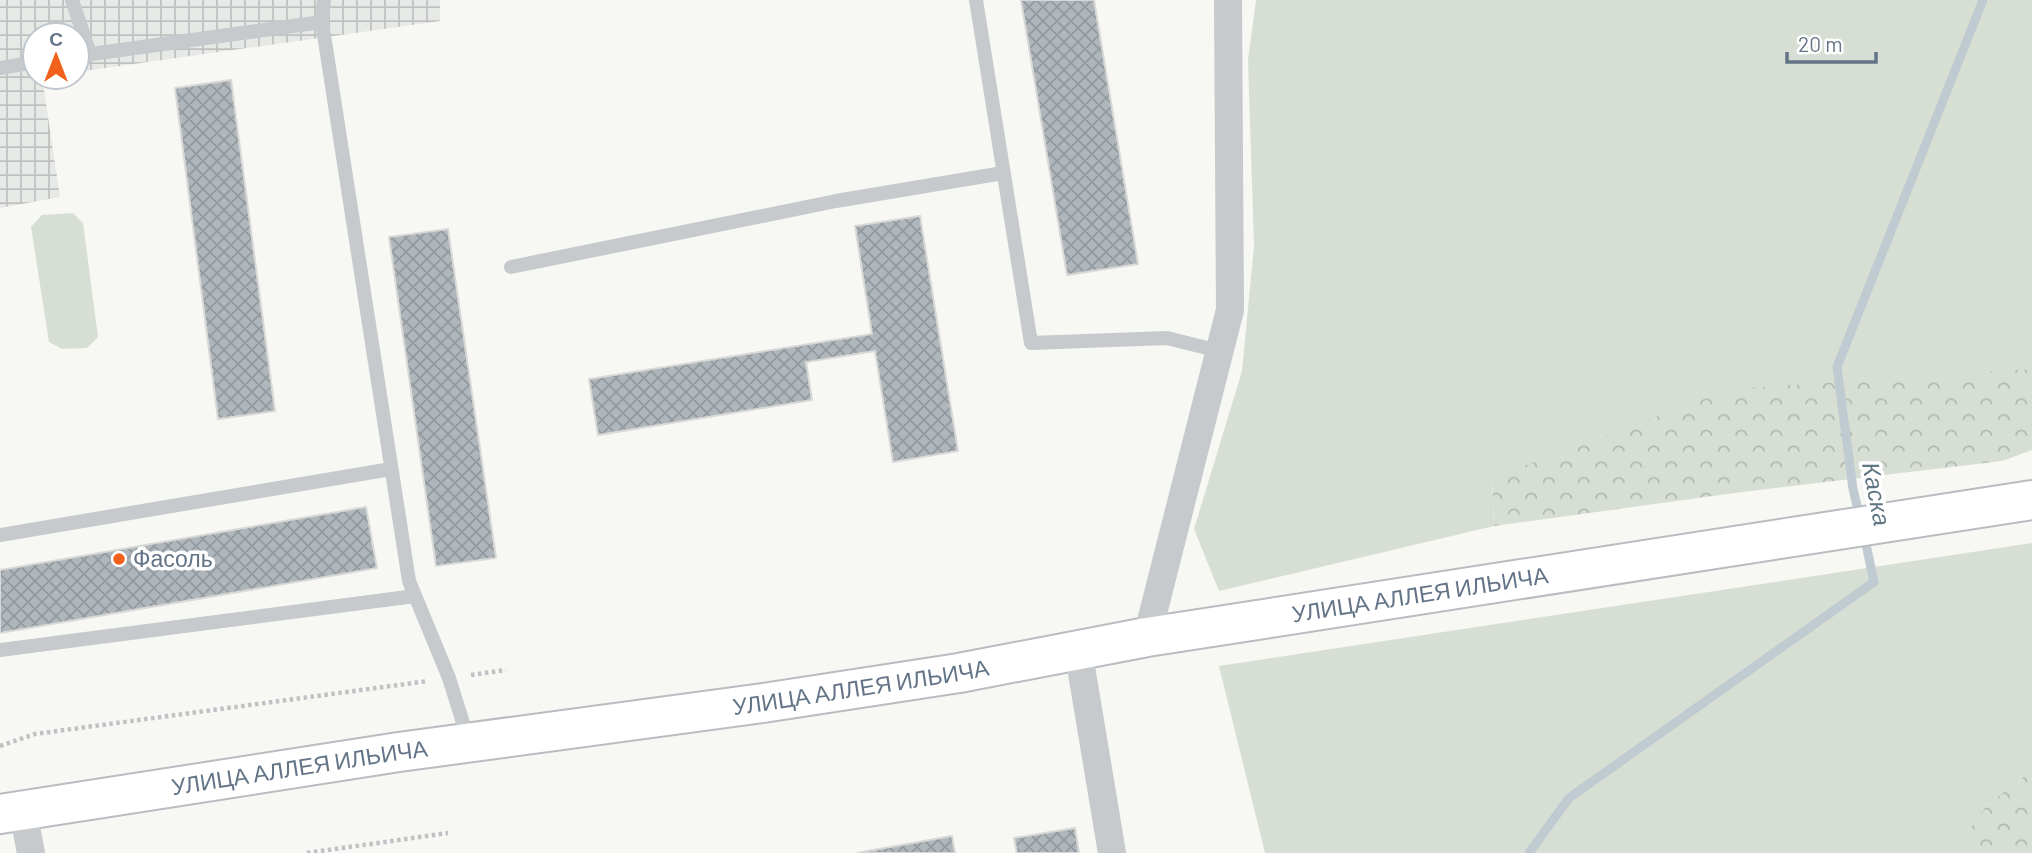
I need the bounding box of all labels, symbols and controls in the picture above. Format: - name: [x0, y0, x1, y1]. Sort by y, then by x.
- north arrow: [21, 21, 91, 91]
- scale bar: [1787, 21, 1876, 65]
- text: С: [49, 27, 63, 50]
- text: 20 m: [1798, 31, 1843, 56]
- water label: Каска: [1857, 459, 1898, 528]
- place label: Фасоль: [133, 544, 213, 572]
- marker: Фасоль: [111, 551, 127, 567]
- street label: УЛИЦА АЛЛЕЯ ИЛЬИЧА: [1290, 560, 1551, 627]
- street label: УЛИЦА АЛЛЕЯ ИЛЬИЧА: [731, 652, 992, 720]
- street label: УЛИЦА АЛЛЕЯ ИЛЬИЧА: [169, 733, 430, 800]

